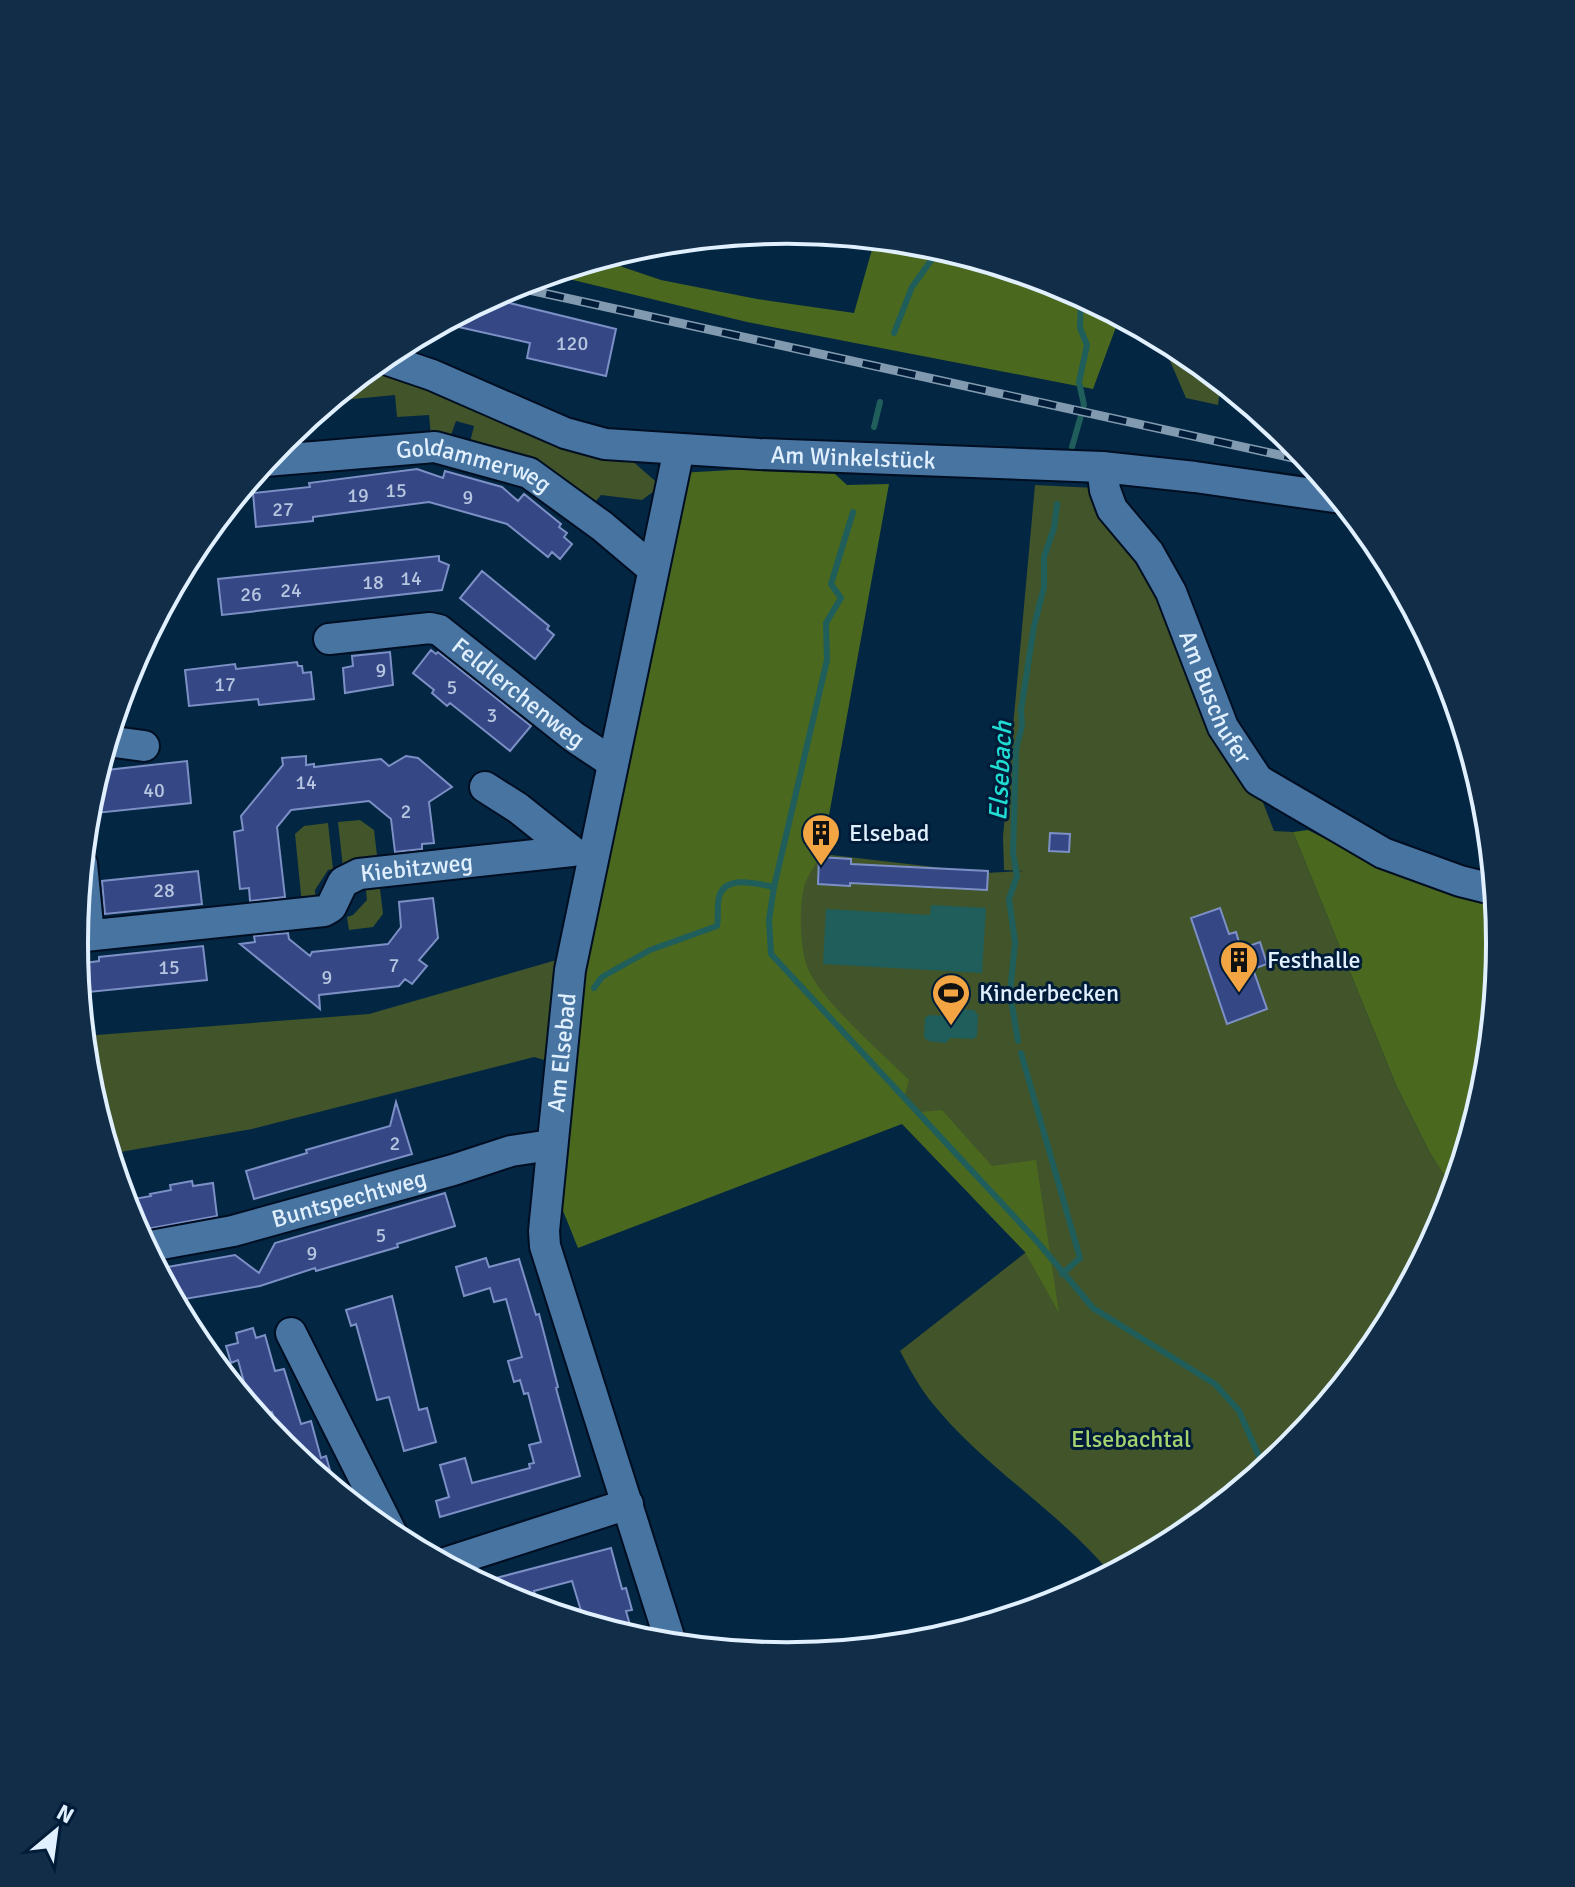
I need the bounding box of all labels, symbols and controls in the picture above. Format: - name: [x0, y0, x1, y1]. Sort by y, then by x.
- house number: 120: [556, 331, 588, 356]
- street label: Goldammerweg: [395, 431, 558, 500]
- street label: Am Winkelstück: [770, 439, 936, 476]
- house number: 15: [385, 478, 407, 503]
- house number: 19: [347, 483, 369, 508]
- house number: 9: [463, 485, 473, 510]
- house number: 27: [272, 497, 294, 522]
- house number: 14: [400, 566, 422, 591]
- house number: 18: [362, 570, 384, 595]
- house number: 24: [280, 578, 302, 603]
- house number: 26: [240, 582, 262, 607]
- street label: Am Buschufer: [1172, 626, 1258, 770]
- street label: Feldlerchenweg: [446, 631, 590, 755]
- house number: 9: [376, 658, 386, 683]
- house number: 17: [214, 672, 236, 697]
- house number: 5: [447, 675, 457, 700]
- house number: 3: [487, 703, 497, 728]
- water label: Elsebach: [982, 719, 1020, 822]
- house number: 14: [295, 770, 317, 795]
- house number: 40: [143, 778, 165, 803]
- house number: 2: [401, 799, 411, 824]
- building icon: Elsebad: [800, 812, 842, 867]
- place label: Elsebad: [849, 818, 930, 848]
- street label: Kiebitzweg: [359, 847, 474, 889]
- house number: 28: [153, 878, 175, 903]
- building icon: Festhalle: [1218, 939, 1260, 994]
- place label: Festhalle: [1267, 945, 1361, 975]
- house number: 7: [389, 953, 399, 978]
- house number: 15: [158, 955, 180, 980]
- house number: 9: [322, 965, 332, 990]
- sports icon: Kinderbecken: [930, 972, 972, 1027]
- place label: Kinderbecken: [979, 978, 1119, 1008]
- street label: Am Elsebad: [541, 992, 583, 1114]
- house number: 2: [390, 1131, 400, 1156]
- street label: Buntspechtweg: [268, 1163, 430, 1235]
- house number: 5: [376, 1223, 386, 1248]
- house number: 9: [307, 1241, 317, 1266]
- park label: Elsebachtal: [1071, 1424, 1191, 1454]
- north arrow: [16, 1791, 96, 1871]
- text: N: [52, 1798, 79, 1829]

